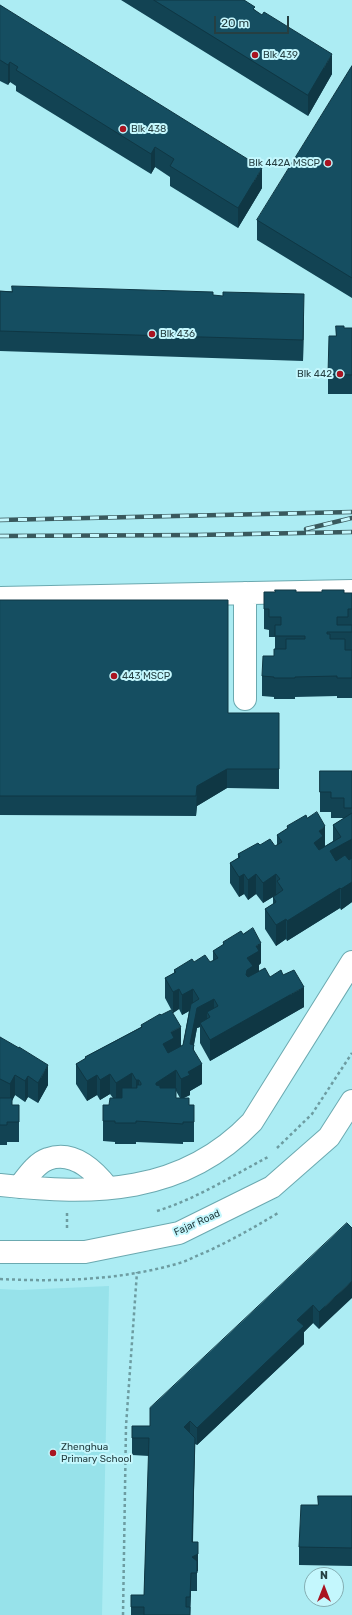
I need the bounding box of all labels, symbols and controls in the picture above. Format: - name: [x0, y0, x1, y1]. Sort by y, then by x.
- scale bar: [216, 8, 291, 34]
- text: 20 m: [221, 16, 249, 30]
- place label: Blk 439: [263, 49, 298, 61]
- marker: Blk 439: [250, 50, 260, 60]
- place label: Blk 438: [131, 123, 166, 135]
- marker: Blk 438: [118, 124, 128, 134]
- place label: Blk 442A MSCP: [249, 157, 320, 169]
- marker: Blk 442A MSCP: [323, 158, 333, 168]
- place label: Blk 436: [160, 328, 195, 340]
- marker: Blk 436: [147, 329, 157, 339]
- place label: Blk 442: [297, 368, 332, 380]
- marker: Blk 442: [335, 369, 345, 379]
- place label: 443 MSCP: [122, 670, 170, 682]
- marker: 443 MSCP: [109, 671, 119, 681]
- street label: Fajar Road: [172, 1208, 222, 1238]
- place label: Zhenghua Primary School: [61, 1441, 132, 1464]
- marker: Zhenghua Primary School: [48, 1448, 58, 1458]
- north arrow: [304, 1567, 344, 1607]
- text: N: [320, 1569, 328, 1582]

